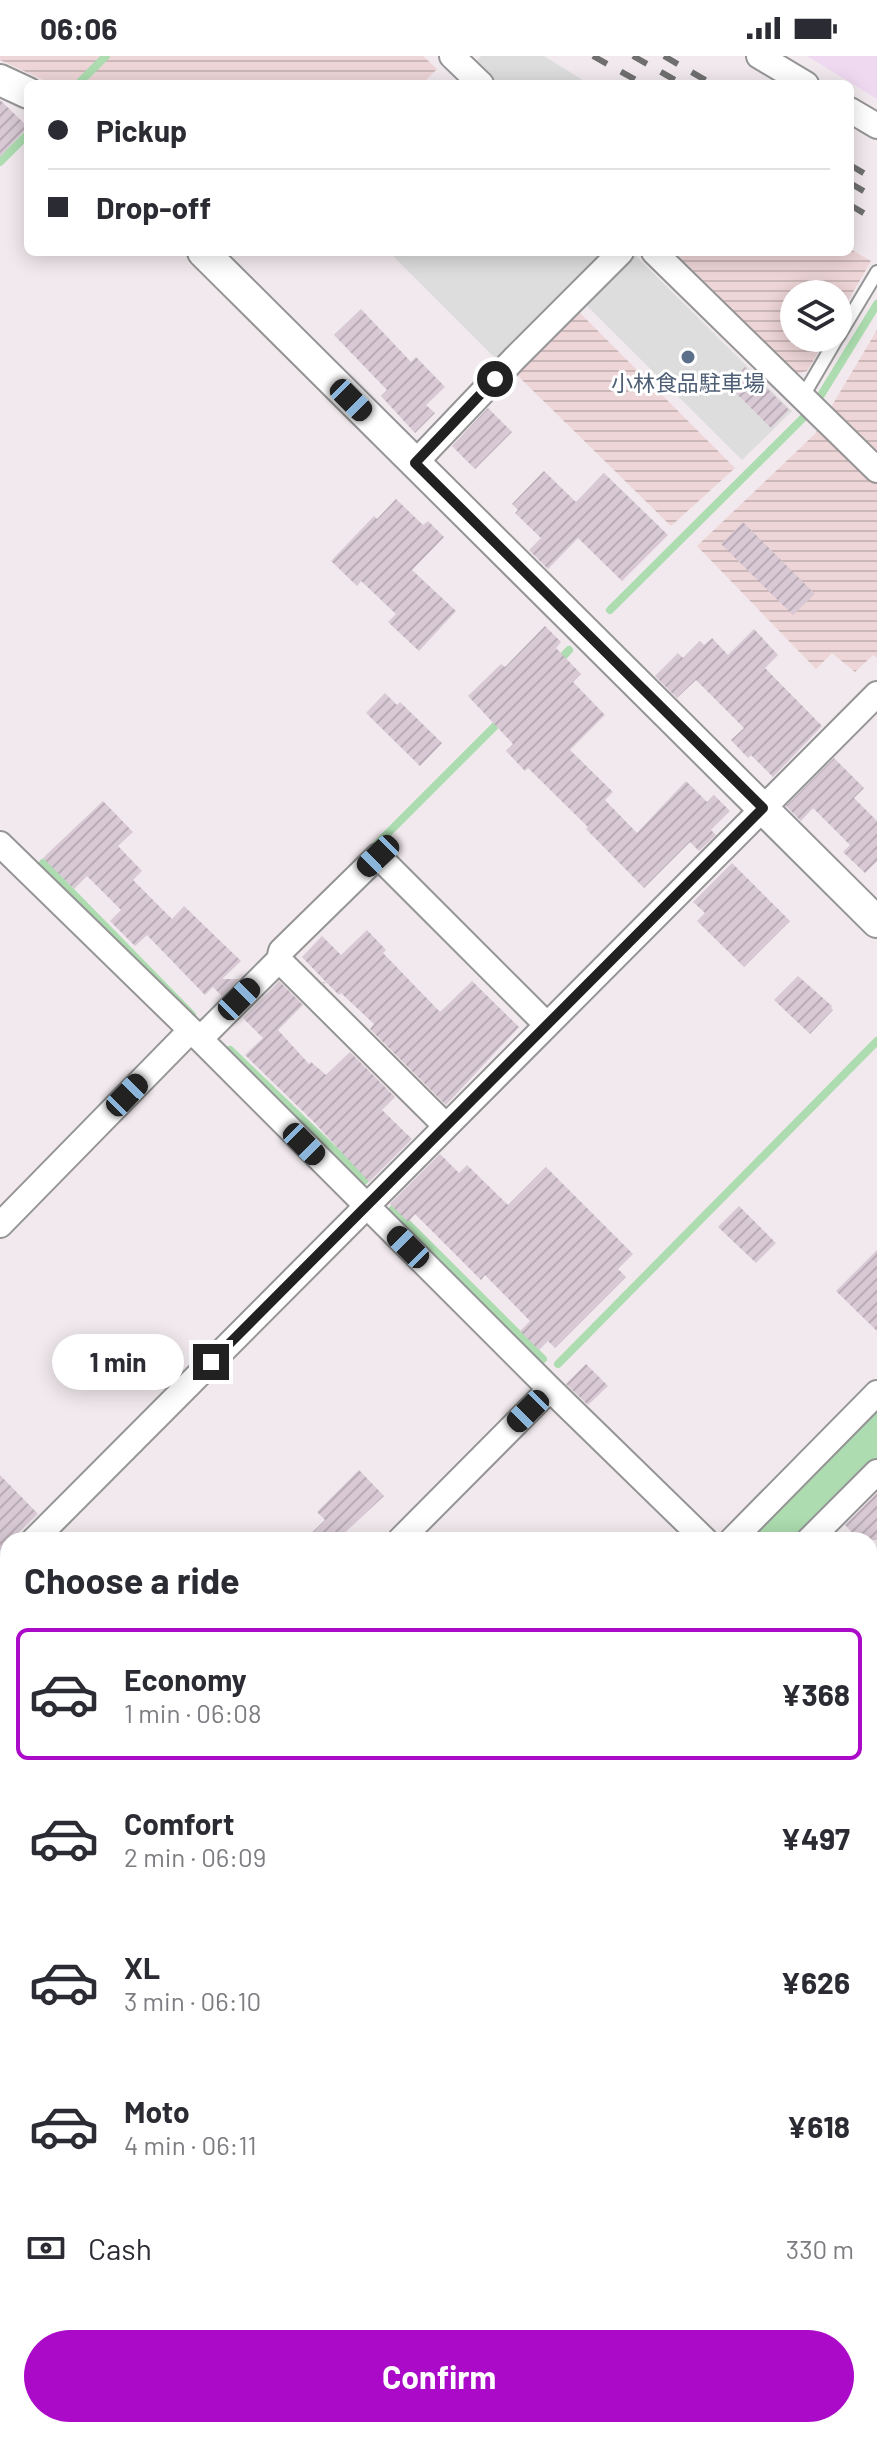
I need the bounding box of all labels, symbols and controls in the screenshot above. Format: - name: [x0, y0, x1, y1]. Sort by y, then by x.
- text: 06:06: [40, 10, 117, 46]
- text: Pickup: [96, 112, 187, 148]
- text: Drop-off: [96, 189, 211, 225]
- map controls: [780, 280, 852, 352]
- button: layers: [780, 280, 852, 352]
- marker: 小林食品駐車場: [679, 348, 697, 366]
- route start: [477, 361, 513, 397]
- place label: 小林食品駐車場: [611, 369, 765, 395]
- car: [326, 375, 376, 425]
- car: [352, 831, 404, 881]
- car: [214, 974, 264, 1024]
- car: [102, 1069, 152, 1121]
- car: [279, 1119, 329, 1169]
- car: [383, 1222, 433, 1272]
- callout: 1 min: [51, 1334, 183, 1390]
- route end: [193, 1344, 229, 1380]
- text: 1 min: [90, 1346, 146, 1377]
- car: [503, 1386, 553, 1436]
- text: Choose a ride: [24, 1558, 240, 1601]
- icon: car: [28, 1658, 100, 1730]
- text: Economy: [124, 1661, 247, 1697]
- text: ¥368: [781, 1676, 850, 1712]
- text: 1 min · 06:08: [124, 1697, 261, 1728]
- icon: car: [28, 1802, 100, 1874]
- text: Comfort: [124, 1805, 234, 1841]
- text: ¥497: [780, 1820, 850, 1856]
- text: 2 min · 06:09: [124, 1841, 266, 1872]
- icon: car: [28, 1946, 100, 2018]
- text: XL: [124, 1949, 160, 1985]
- text: ¥626: [780, 1964, 850, 2000]
- text: 3 min · 06:10: [124, 1985, 261, 2016]
- icon: car: [28, 2090, 100, 2162]
- text: Moto: [124, 2093, 190, 2129]
- text: ¥618: [787, 2108, 850, 2144]
- text: 4 min · 06:11: [124, 2129, 257, 2160]
- icon: cash: [24, 2226, 68, 2270]
- text: Cash: [88, 2230, 152, 2266]
- text: 330 m: [786, 2233, 854, 2264]
- button: Confirm: [24, 2330, 854, 2422]

